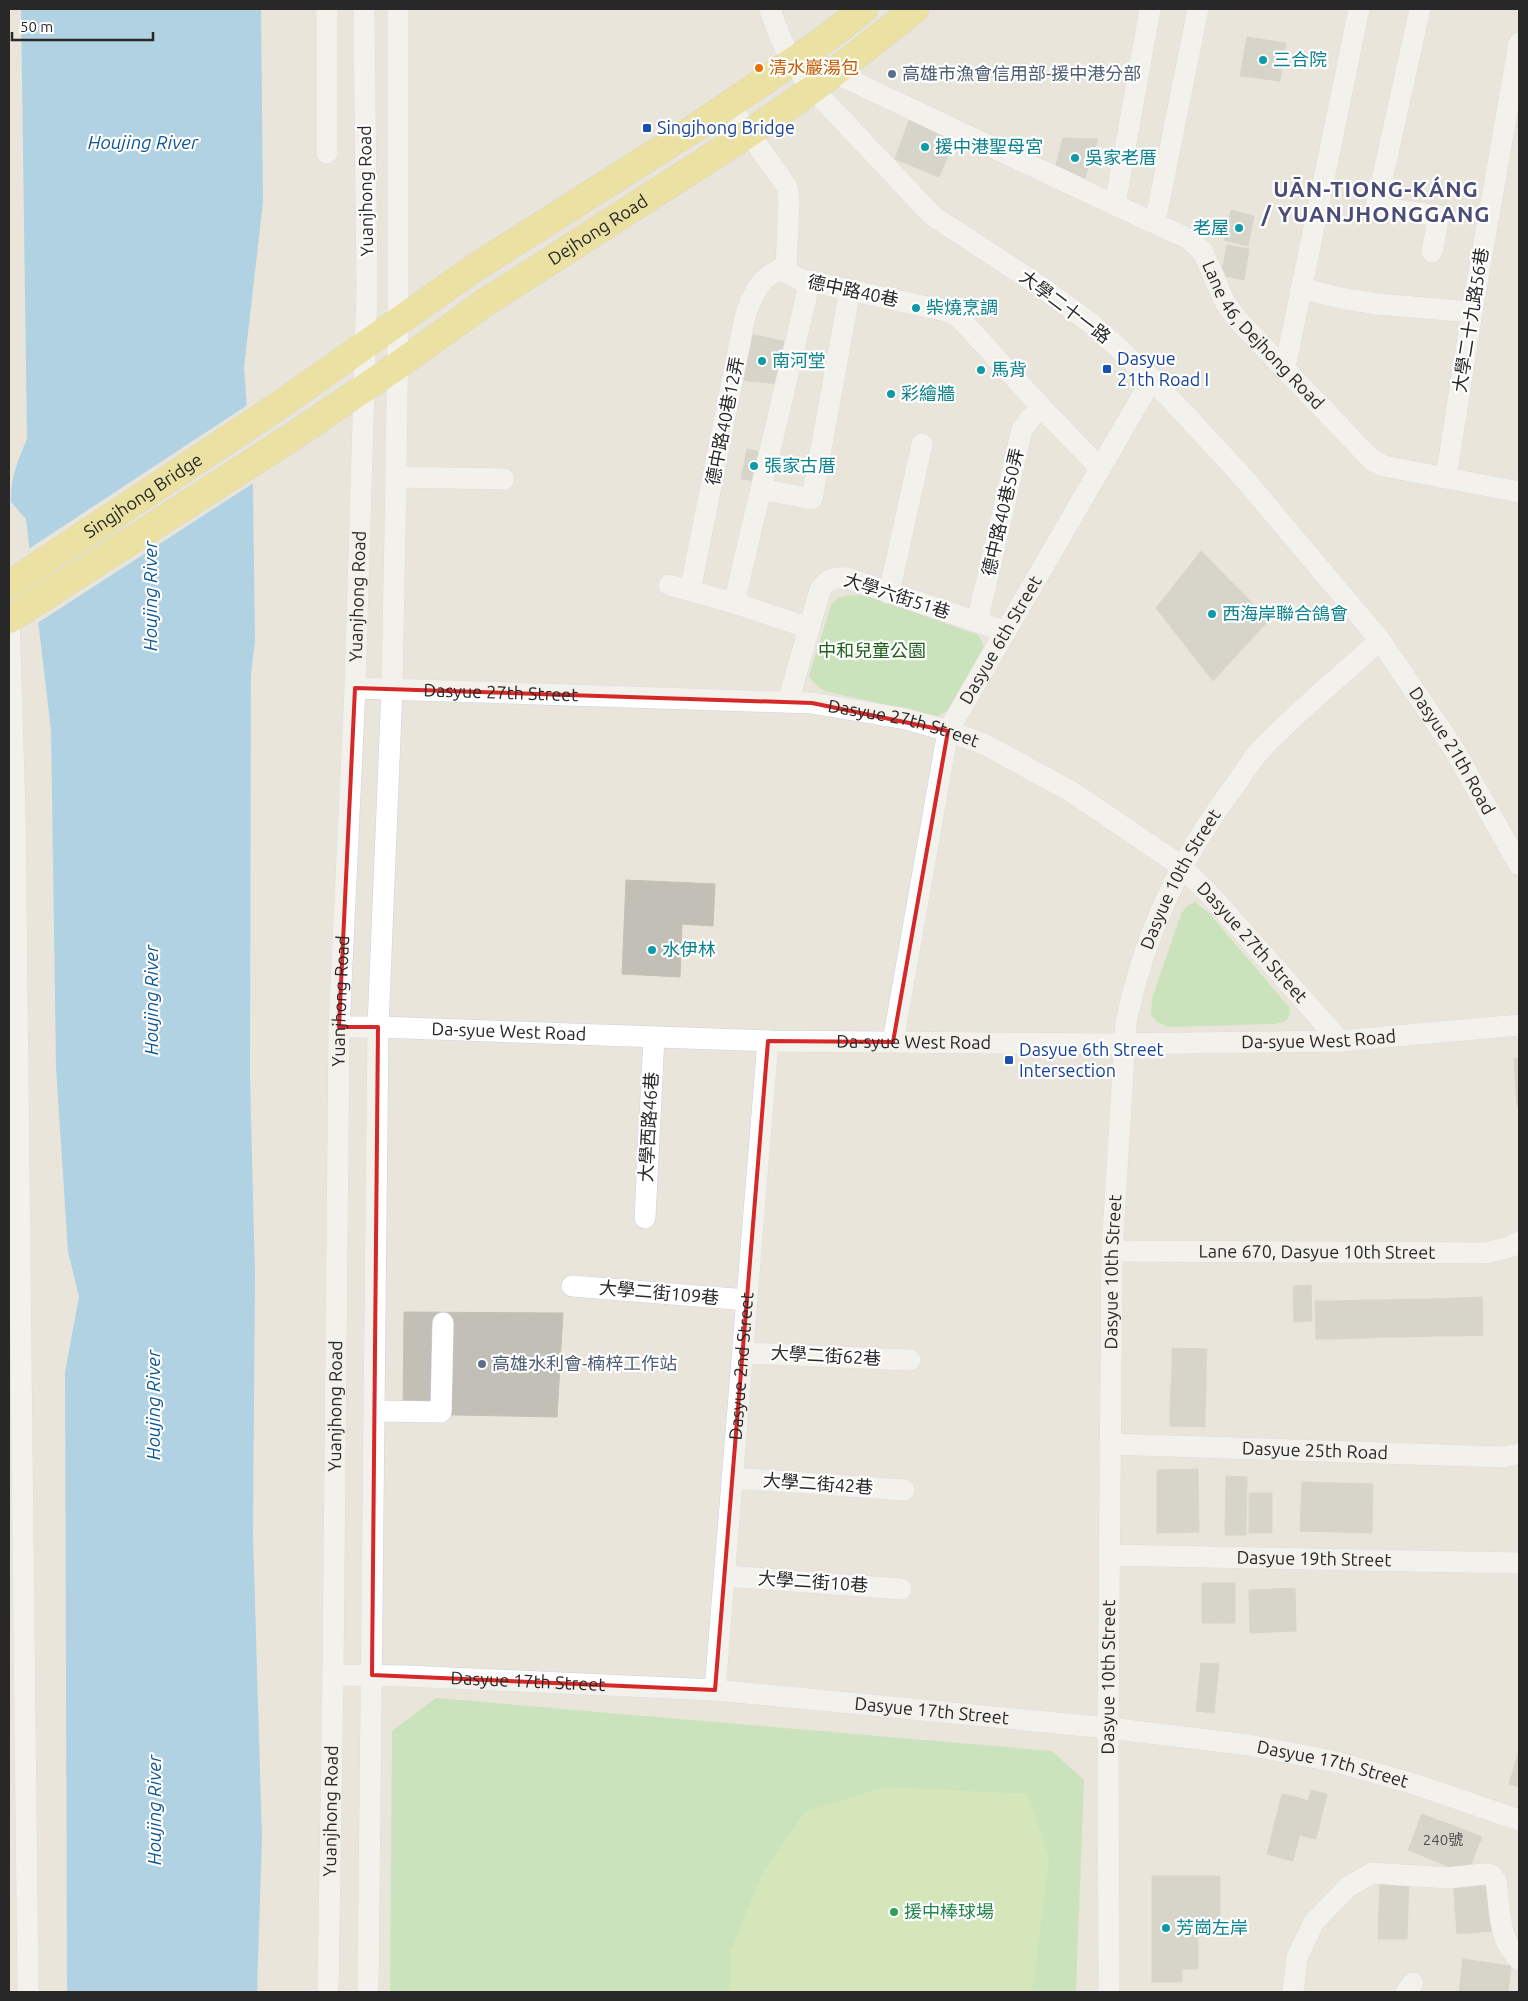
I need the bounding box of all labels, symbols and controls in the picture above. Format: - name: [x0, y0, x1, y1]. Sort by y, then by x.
- scale bar: [12, 10, 154, 42]
- text: 50 m: [20, 18, 53, 35]
- place label: 三合院: [1273, 49, 1327, 69]
- marker: 三合院: [1257, 54, 1269, 66]
- place label: 清水巖湯包: [769, 57, 859, 77]
- marker: 清水巖湯包: [753, 62, 765, 74]
- place label: 高雄市漁會信用部-援中港分部: [902, 63, 1141, 83]
- marker: 高雄市漁會信用部-援中港分部: [886, 68, 898, 80]
- place label: Singjhong Bridge: [657, 117, 795, 137]
- marker: Singjhong Bridge: [641, 122, 653, 134]
- street label: Yuanjhong Road: [354, 125, 376, 257]
- water label: Houjing River: [88, 131, 199, 153]
- place label: 援中港聖母宮: [935, 136, 1043, 156]
- marker: 援中港聖母宮: [919, 141, 931, 153]
- place label: 吳家老厝: [1085, 147, 1157, 167]
- marker: 吳家老厝: [1069, 152, 1081, 164]
- district label: UĀN-TIONG-KÁNG / YUANJHONGGANG: [1260, 176, 1491, 226]
- street label: Dejhong Road: [544, 190, 651, 268]
- place label: 老屋: [1193, 217, 1229, 237]
- marker: 老屋: [1233, 222, 1245, 234]
- street label: 大學二十九路56巷: [1449, 246, 1491, 394]
- street label: Lane 46, Dejhong Road: [1199, 257, 1329, 413]
- street label: 大學二十一路: [1016, 266, 1115, 347]
- street label: 德中路40巷: [806, 271, 900, 309]
- place label: 柴燒烹調: [926, 297, 998, 317]
- marker: 柴燒烹調: [910, 302, 922, 314]
- place label: Dasyue 21th Road I: [1117, 348, 1209, 389]
- place label: 南河堂: [772, 350, 826, 370]
- street label: 德中路40巷12弄: [702, 355, 746, 487]
- marker: 南河堂: [756, 355, 768, 367]
- place label: 馬背: [991, 359, 1027, 379]
- marker: Dasyue 21th Road I: [1101, 363, 1113, 375]
- marker: 馬背: [975, 364, 987, 376]
- place label: 彩繪牆: [901, 383, 955, 403]
- marker: 彩繪牆: [885, 388, 897, 400]
- street label: 德中路40巷50弄: [978, 446, 1026, 578]
- street label: Singjhong Bridge: [80, 449, 206, 542]
- place label: 張家古厝: [764, 455, 836, 475]
- marker: 張家古厝: [748, 460, 760, 472]
- street label: Yuanjhong Road: [345, 531, 369, 662]
- water label: Houjing River: [139, 540, 161, 651]
- street label: 大學六街51巷: [842, 568, 953, 622]
- street label: Dasyue 6th Street: [955, 572, 1045, 707]
- place label: 西海岸聯合鴿會: [1222, 603, 1348, 623]
- marker: 西海岸聯合鴿會: [1206, 608, 1218, 620]
- park label: 中和兒童公園: [818, 640, 926, 660]
- street label: Dasyue 27th Street: [423, 679, 579, 704]
- street label: Dasyue 21th Road: [1406, 683, 1500, 818]
- street label: Dasyue 27th Street: [827, 695, 982, 750]
- street label: Dasyue 10th Street: [1136, 805, 1224, 952]
- street label: Dasyue 27th Street: [1194, 877, 1312, 1006]
- street label: Yuanjhong Road: [328, 935, 352, 1067]
- place label: 水伊林: [662, 939, 716, 959]
- water label: Houjing River: [140, 944, 162, 1055]
- marker: 水伊林: [646, 944, 658, 956]
- street label: Da-syue West Road: [431, 1018, 587, 1043]
- street label: Da-syue West Road: [1241, 1025, 1397, 1051]
- street label: Da-syue West Road: [836, 1031, 991, 1052]
- place label: Dasyue 6th Street Intersection: [1019, 1039, 1164, 1080]
- marker: Dasyue 6th Street Intersection: [1003, 1054, 1015, 1066]
- street label: 大學西路46巷: [635, 1071, 661, 1183]
- street label: Dasyue 10th Street: [1100, 1194, 1124, 1350]
- street label: Lane 670, Dasyue 10th Street: [1199, 1240, 1435, 1262]
- street label: 大學二街109巷: [598, 1277, 720, 1307]
- street label: Dasyue 2nd Street: [724, 1291, 756, 1441]
- street label: Yuanjhong Road: [324, 1340, 345, 1472]
- street label: 大學二街62巷: [770, 1342, 882, 1368]
- water label: Houjing River: [142, 1349, 164, 1460]
- place label: 高雄水利會-楠梓工作站: [492, 1353, 677, 1373]
- marker: 高雄水利會-楠梓工作站: [476, 1358, 488, 1370]
- street label: Dasyue 25th Road: [1242, 1437, 1388, 1462]
- street label: 大學二街42巷: [762, 1469, 874, 1497]
- street label: Dasyue 19th Street: [1236, 1546, 1392, 1570]
- street label: 大學二街10巷: [757, 1567, 869, 1595]
- street label: Dasyue 10th Street: [1097, 1599, 1118, 1754]
- street label: Dasyue 17th Street: [450, 1667, 606, 1694]
- street label: Dasyue 17th Street: [854, 1693, 1010, 1727]
- street label: Dasyue 17th Street: [1256, 1736, 1411, 1791]
- street label: Yuanjhong Road: [319, 1745, 341, 1877]
- water label: Houjing River: [143, 1754, 165, 1865]
- house number: 240號: [1423, 1831, 1463, 1848]
- place label: 援中棒球場: [904, 1901, 994, 1921]
- marker: 援中棒球場: [888, 1906, 900, 1918]
- place label: 芳崗左岸: [1176, 1917, 1248, 1937]
- marker: 芳崗左岸: [1160, 1922, 1172, 1934]

